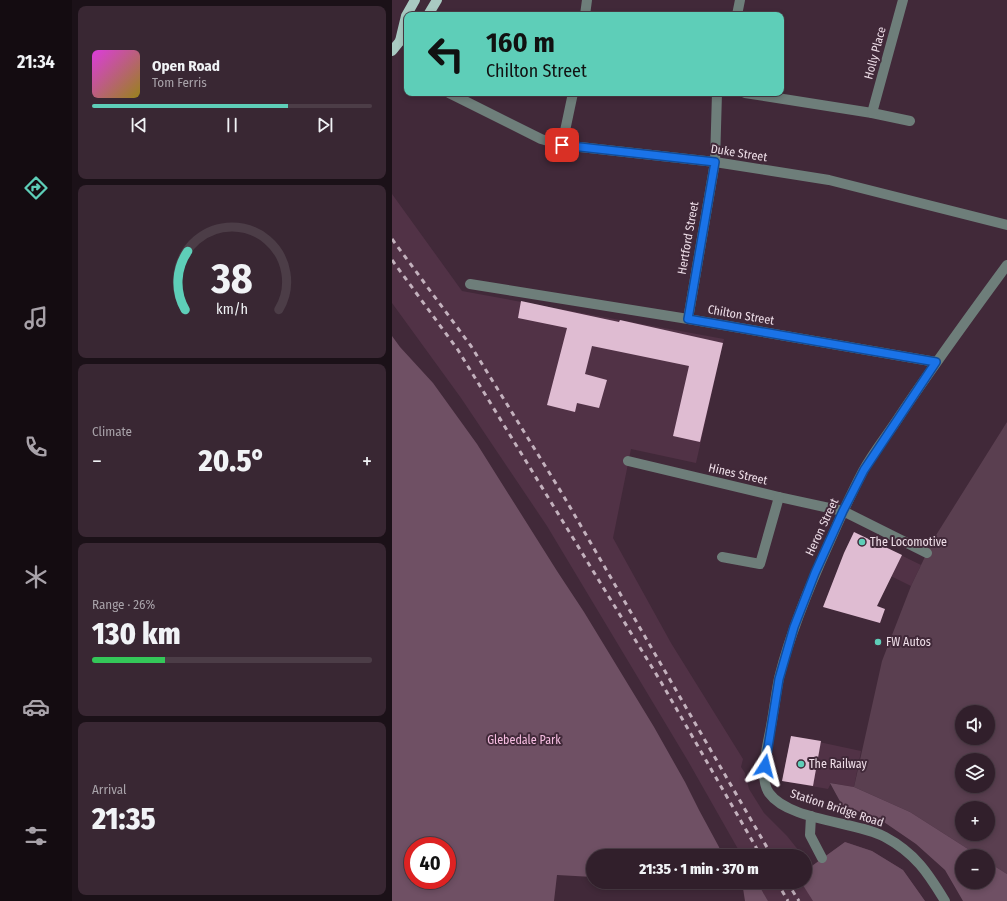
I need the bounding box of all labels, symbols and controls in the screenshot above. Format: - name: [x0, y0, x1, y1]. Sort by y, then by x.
- street label: Holly Place: [861, 25, 889, 81]
- text: 160 m: [486, 26, 555, 59]
- icon: left: [420, 28, 472, 80]
- text: 21:34: [17, 51, 55, 73]
- text: Open Road: [152, 57, 220, 75]
- text: Chilton Street: [486, 60, 587, 82]
- text: Tom Ferris: [152, 75, 207, 90]
- icon: previous: [128, 114, 150, 136]
- icon: pause: [221, 114, 243, 136]
- icon: next: [314, 114, 336, 136]
- pin: [545, 128, 579, 162]
- icon: arrive: [551, 134, 573, 156]
- street label: Duke Street: [710, 142, 768, 164]
- icon: directions: [22, 174, 50, 202]
- street label: Hertford Street: [675, 200, 701, 276]
- text: 38: [210, 253, 253, 303]
- text: km/h: [216, 300, 248, 317]
- street label: Chilton Street: [707, 302, 775, 328]
- icon: music: [22, 304, 50, 332]
- text: Climate: [92, 424, 132, 439]
- icon: phone: [22, 433, 50, 461]
- text: 20.5°: [199, 443, 265, 479]
- text: −: [92, 448, 102, 475]
- text: +: [362, 448, 372, 475]
- street label: Hines Street: [707, 460, 769, 488]
- street label: Heron Street: [803, 496, 841, 558]
- place label: The Locomotive: [870, 535, 947, 549]
- marker: The Locomotive: [857, 537, 867, 547]
- icon: climate: [22, 563, 50, 591]
- text: Range · 26%: [92, 597, 155, 612]
- text: 130 km: [92, 616, 181, 652]
- place label: FW Autos: [886, 635, 931, 649]
- marker: FW Autos: [873, 637, 883, 647]
- icon: car: [22, 693, 50, 721]
- map controls: [955, 705, 995, 889]
- button: sound: [955, 705, 995, 745]
- park label: Glebedale Park: [487, 733, 561, 747]
- position arrow: [744, 745, 786, 787]
- button: layers: [955, 753, 995, 793]
- place label: The Railway: [809, 757, 868, 771]
- marker: The Railway: [796, 759, 806, 769]
- text: Arrival: [92, 782, 126, 797]
- street label: Station Bridge Road: [789, 786, 885, 830]
- text: 21:35: [92, 801, 156, 837]
- button: +: [955, 801, 995, 841]
- icon: filters: [22, 822, 50, 850]
- speed limit sign: 40: [404, 837, 456, 889]
- button: −: [955, 849, 995, 889]
- text: 21:35 · 1 min · 370 m: [639, 860, 759, 878]

